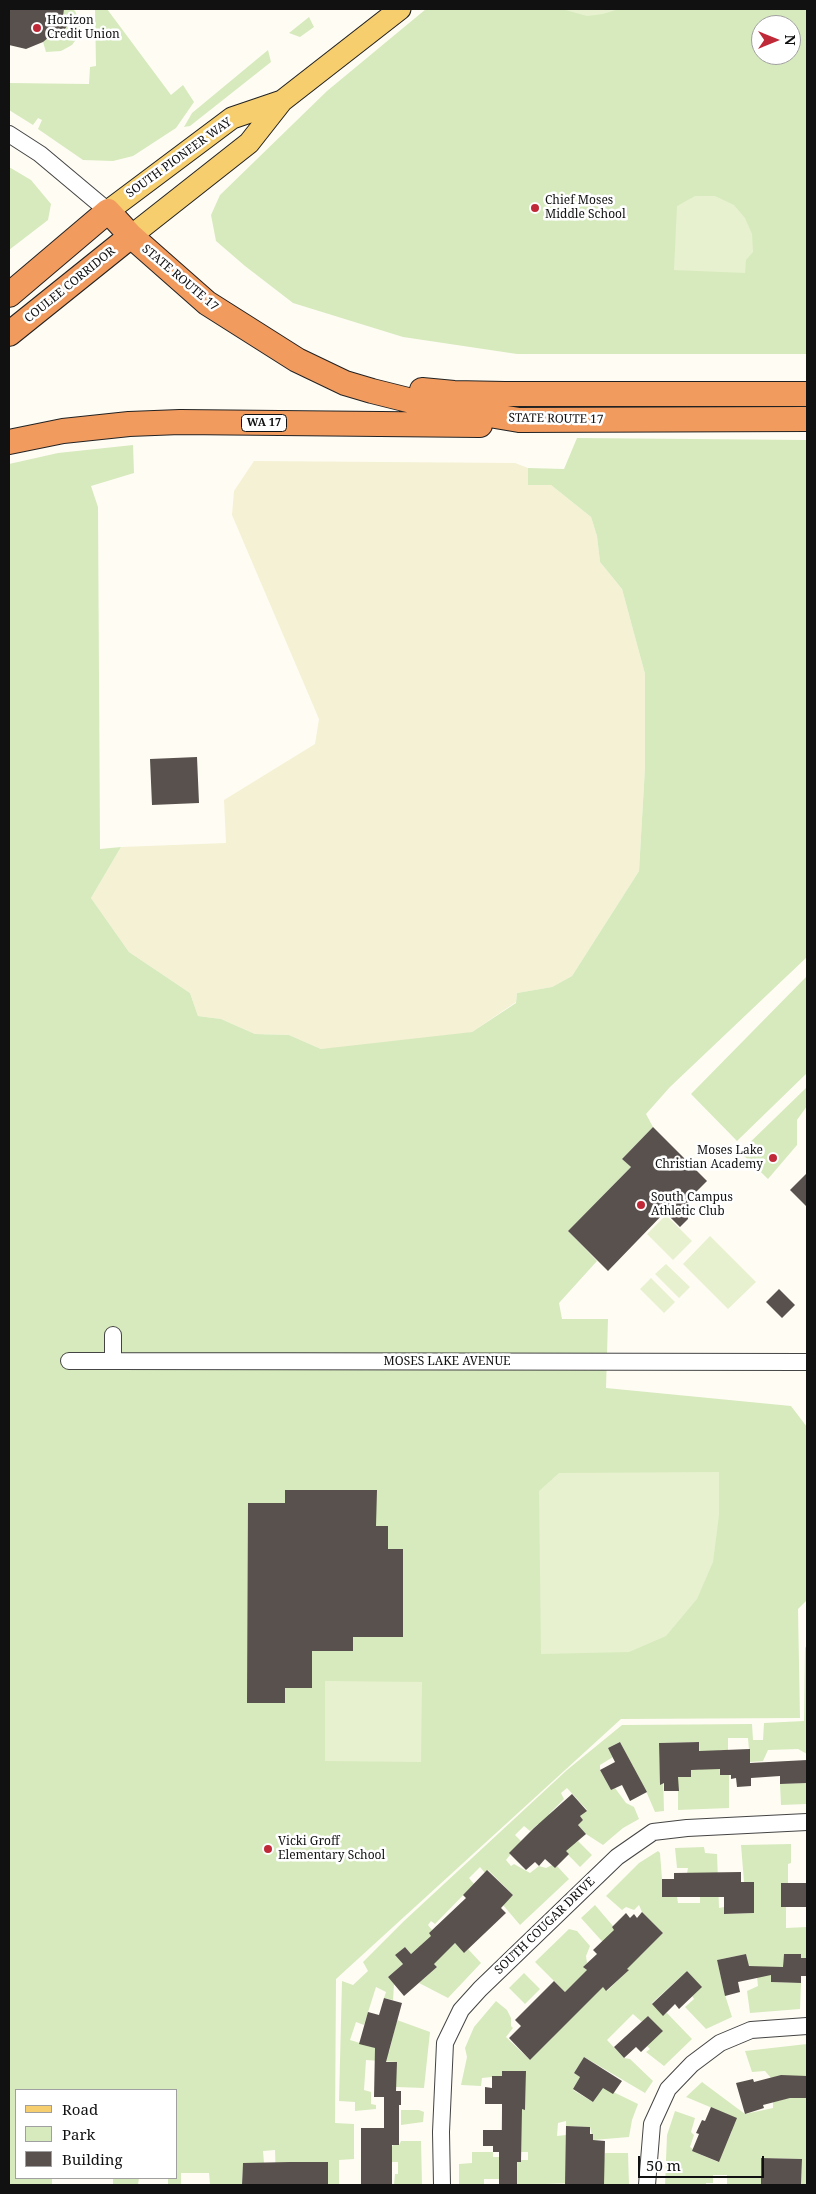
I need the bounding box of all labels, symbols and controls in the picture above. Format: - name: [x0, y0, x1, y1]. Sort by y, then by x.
- place label: Horizon Credit Union: [47, 14, 120, 42]
- north arrow: [751, 15, 801, 65]
- marker: Horizon Credit Union: [31, 22, 43, 34]
- text: N: [781, 34, 800, 46]
- street label: SOUTH PIONEER WAY: [124, 115, 234, 201]
- place label: Chief Moses Middle School: [545, 194, 626, 222]
- marker: Chief Moses Middle School: [529, 202, 541, 214]
- street label: STATE ROUTE 17: [139, 242, 221, 314]
- street label: COULEE CORRIDOR: [22, 244, 118, 326]
- street label: STATE ROUTE 17: [508, 411, 604, 427]
- road number: WA 17: [242, 414, 286, 432]
- place label: Moses Lake Christian Academy: [655, 1144, 763, 1172]
- marker: Moses Lake Christian Academy: [767, 1152, 779, 1164]
- place label: South Campus Athletic Club: [651, 1191, 733, 1219]
- marker: South Campus Athletic Club: [635, 1199, 647, 1211]
- street label: MOSES LAKE AVENUE: [383, 1355, 511, 1369]
- place label: Vicki Groff Elementary School: [278, 1835, 385, 1863]
- marker: Vicki Groff Elementary School: [262, 1843, 274, 1855]
- street label: SOUTH COUGAR DRIVE: [492, 1874, 598, 1978]
- legend: [15, 2089, 178, 2179]
- text: Road: [62, 2099, 98, 2119]
- text: Park: [62, 2124, 95, 2144]
- scale bar: [641, 2146, 767, 2178]
- text: Building: [62, 2149, 123, 2169]
- text: 50 m: [646, 2155, 681, 2175]

